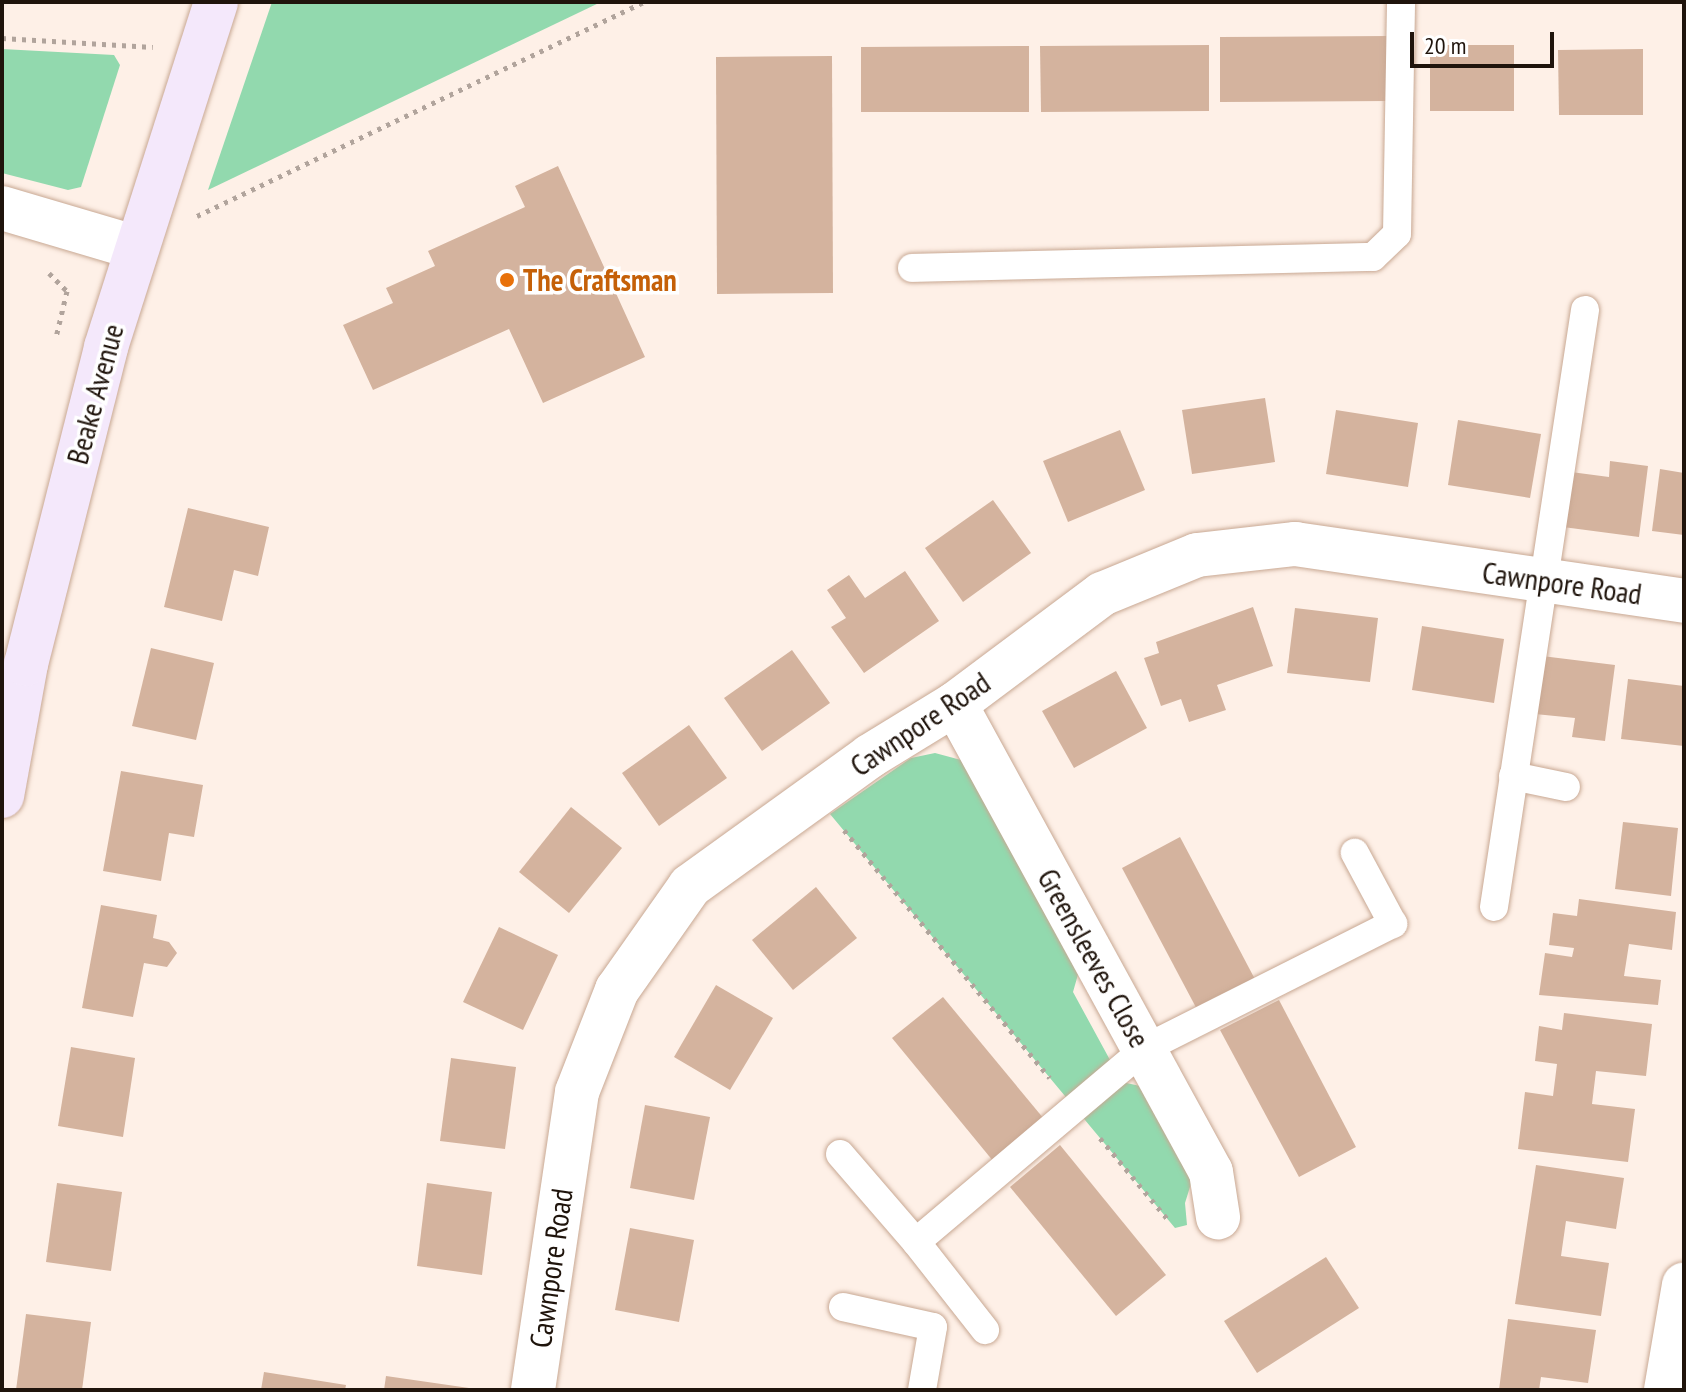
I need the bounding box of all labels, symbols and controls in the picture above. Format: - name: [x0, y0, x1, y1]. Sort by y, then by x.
- scale bar: [1414, 16, 1558, 66]
- text: 20 m: [1424, 30, 1466, 61]
- place label: The Craftsman: [523, 262, 677, 298]
- marker: The Craftsman: [498, 271, 516, 289]
- street label: Beake Avenue: [59, 320, 131, 468]
- street label: Cawnpore Road: [1480, 554, 1644, 612]
- street label: Cawnpore Road: [843, 664, 997, 784]
- street label: Greensleeves Close: [1030, 862, 1158, 1054]
- street label: Cawnpore Road: [522, 1186, 580, 1350]

